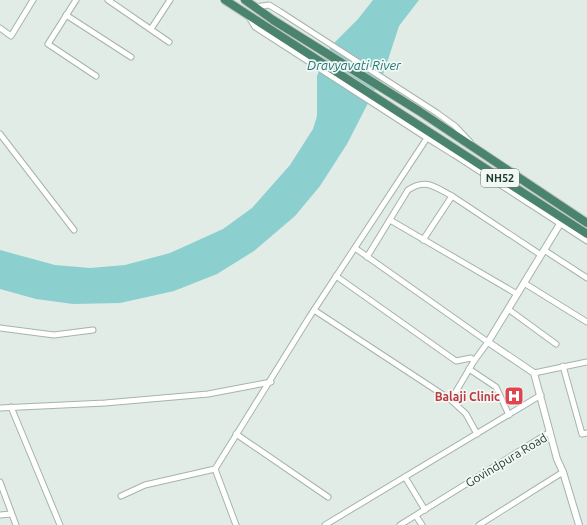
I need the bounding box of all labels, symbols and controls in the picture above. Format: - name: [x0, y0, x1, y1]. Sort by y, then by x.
- water label: Dravyavati River: [307, 58, 402, 72]
- road number: NH52: [481, 169, 519, 187]
- hospital icon: Balaji Clinic: [503, 385, 525, 407]
- place label: Balaji Clinic: [435, 390, 500, 403]
- street label: Govindpura Road: [463, 431, 549, 489]

